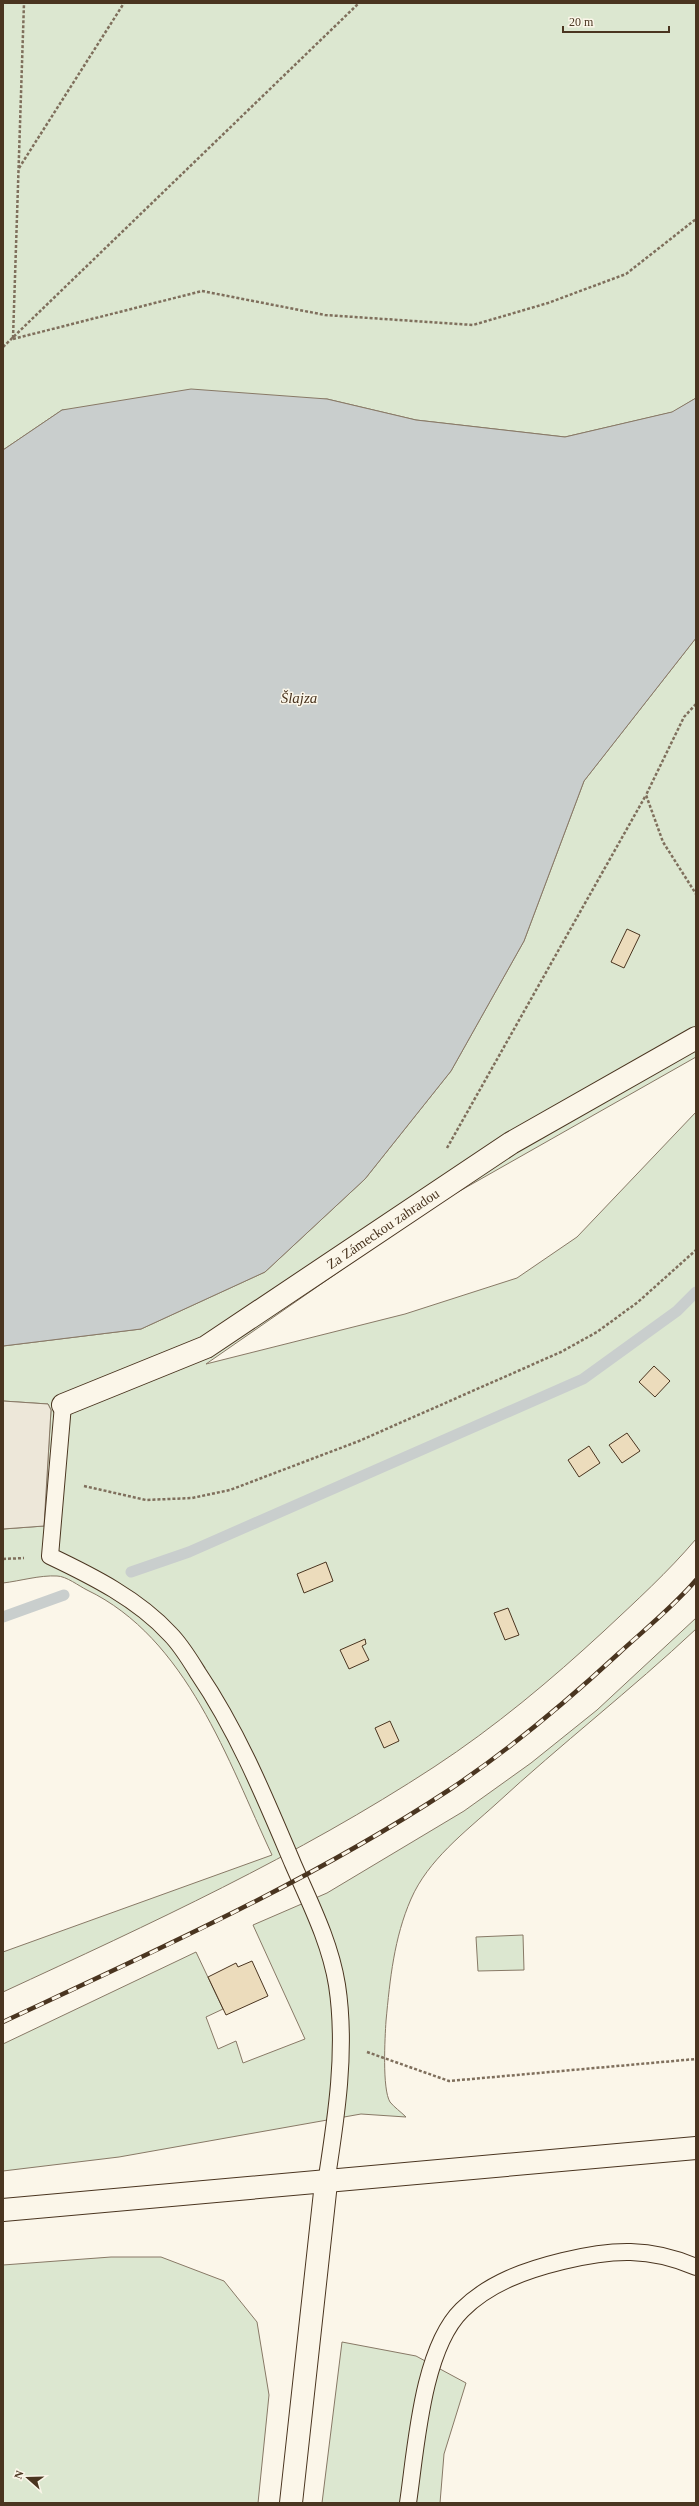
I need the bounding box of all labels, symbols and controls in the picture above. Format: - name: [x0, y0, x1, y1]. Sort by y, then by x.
- scale bar: [563, 8, 669, 34]
- text: 20 m: [569, 15, 594, 29]
- water label: Šlajza: [281, 690, 317, 706]
- street label: Za Zámeckou zahradou: [324, 1186, 442, 1272]
- north arrow: [8, 2458, 48, 2498]
- text: N: [12, 2469, 26, 2480]

